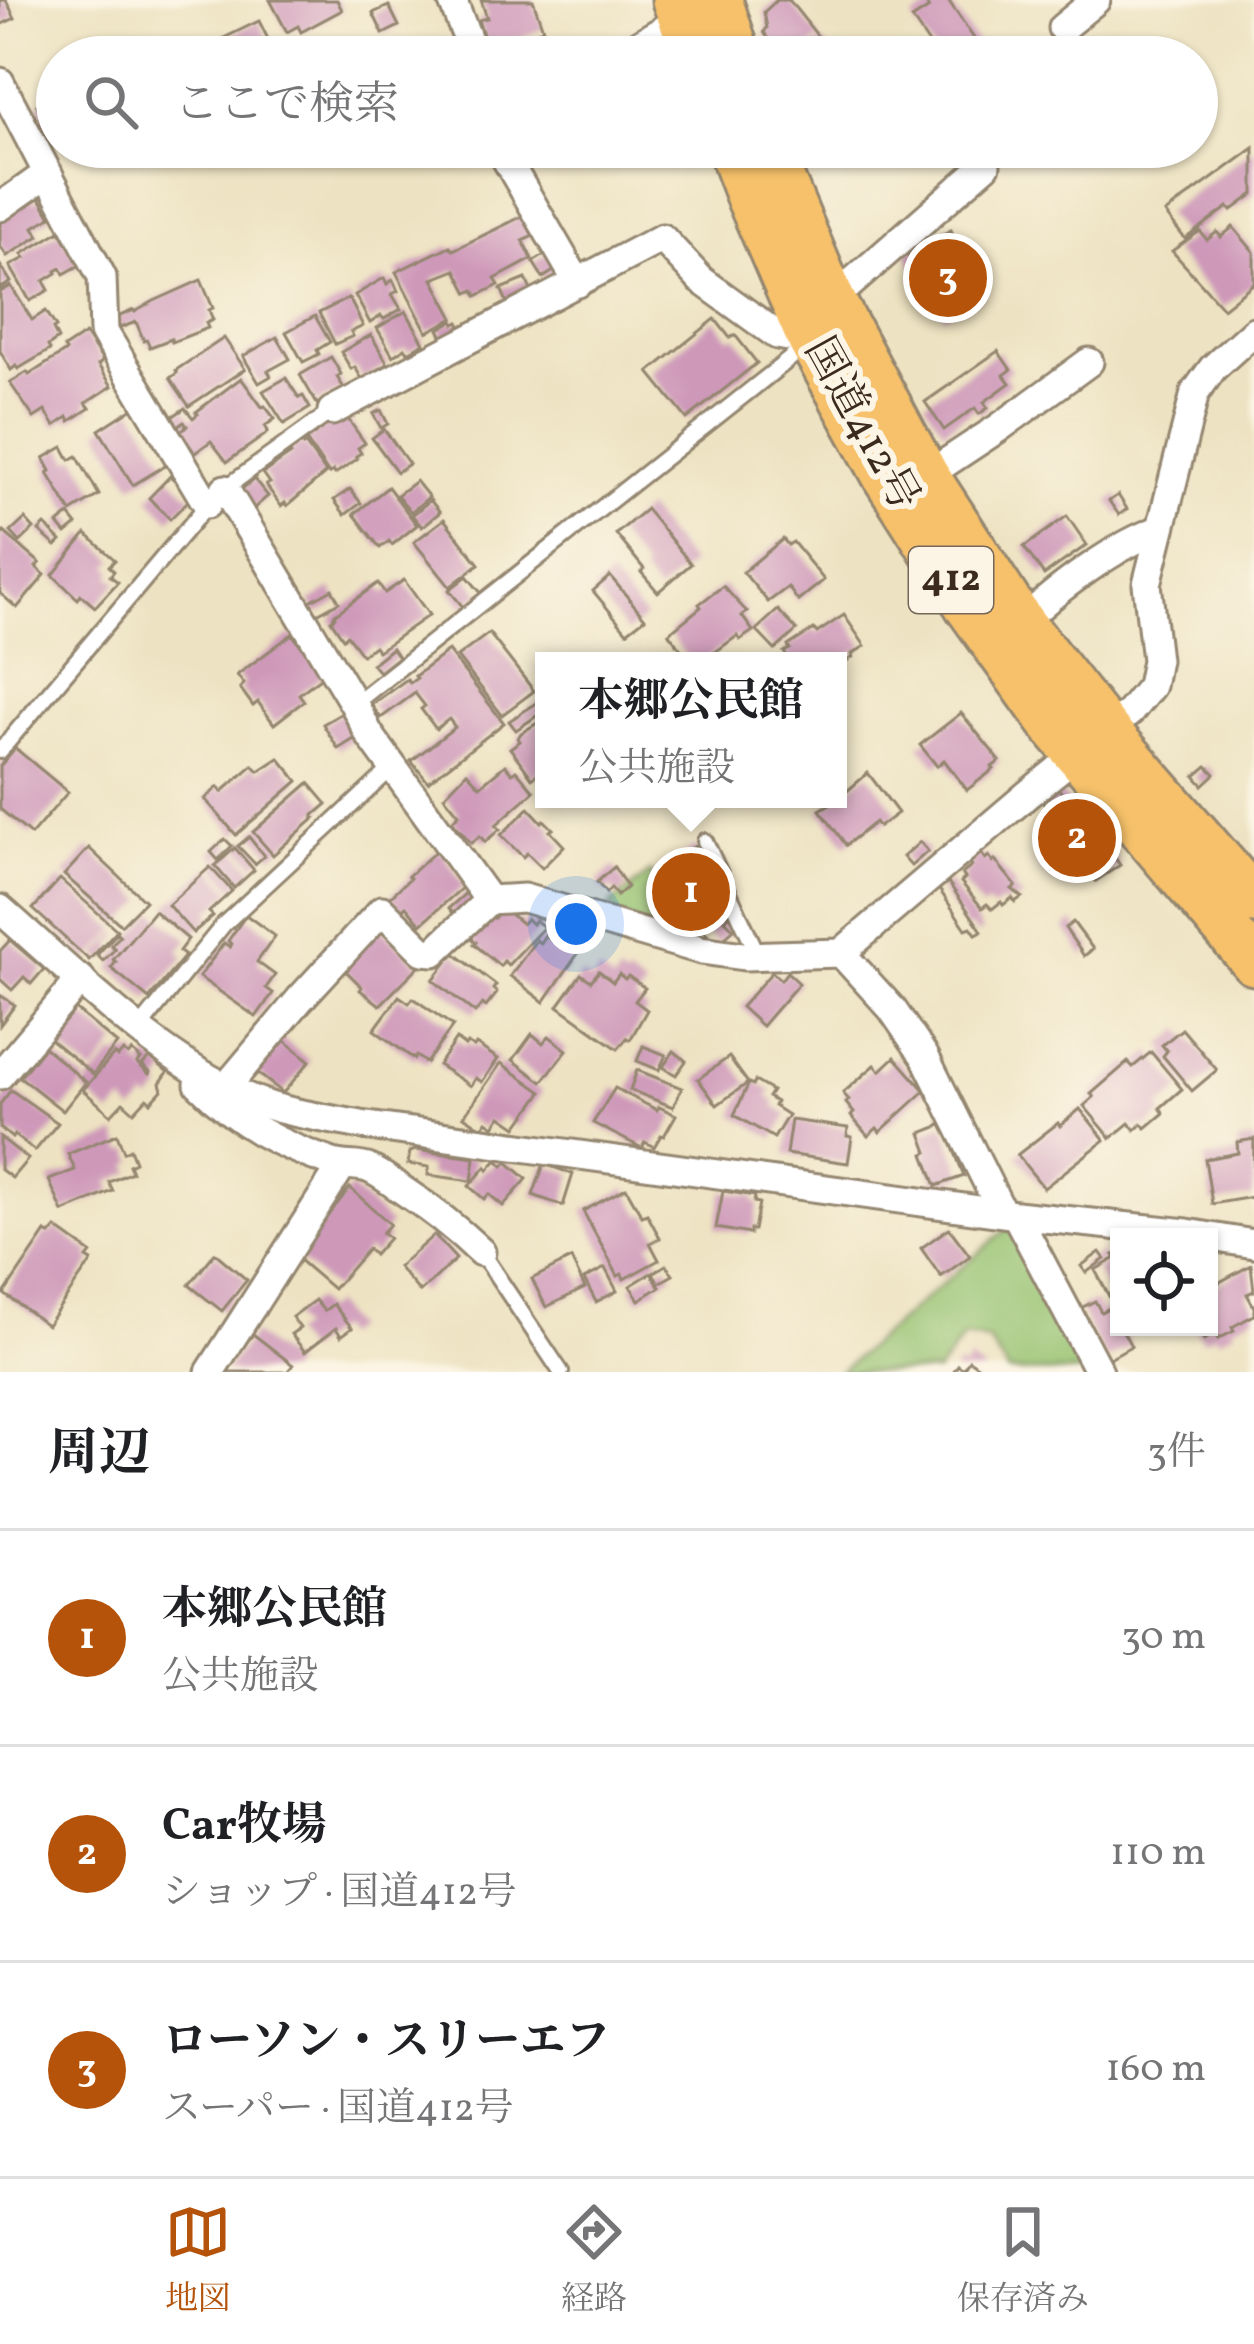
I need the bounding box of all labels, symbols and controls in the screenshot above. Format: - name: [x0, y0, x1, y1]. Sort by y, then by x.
- search box: [36, 36, 1218, 168]
- icon: search: [78, 69, 144, 135]
- text: ここで検索: [174, 75, 399, 138]
- pin: 3: [909, 233, 987, 323]
- street label: 国道412号: [788, 328, 932, 522]
- road number: 412: [909, 547, 993, 613]
- popup: [535, 652, 847, 808]
- text: 本郷公民館: [578, 672, 804, 735]
- text: 公共施設: [578, 743, 735, 797]
- pin: 2: [1038, 793, 1116, 883]
- pin: 1: [652, 847, 730, 937]
- your location: [546, 894, 606, 954]
- map controls: [1110, 1228, 1218, 1336]
- button: locate: [1110, 1228, 1218, 1336]
- text: 周辺: [48, 1420, 150, 1491]
- text: 3件: [1147, 1427, 1206, 1481]
- text: 本郷公民館: [162, 1580, 387, 1643]
- text: 1: [79, 1611, 95, 1665]
- text: 30 m: [1121, 1611, 1206, 1665]
- text: 公共施設: [162, 1651, 318, 1705]
- text: Car牧場: [162, 1796, 327, 1859]
- text: 2: [77, 1827, 97, 1881]
- text: 110 m: [1110, 1827, 1206, 1881]
- text: ショップ · 国道412号: [162, 1867, 517, 1921]
- text: ローソン・スリーエフ: [162, 2012, 610, 2075]
- text: 3: [77, 2043, 97, 2097]
- text: 160 m: [1105, 2043, 1206, 2097]
- text: スーパー · 国道412号: [162, 2083, 514, 2137]
- tab: 地図: [165, 2199, 231, 2324]
- tab: 経路: [561, 2199, 627, 2324]
- tab: 保存済み: [957, 2199, 1089, 2324]

